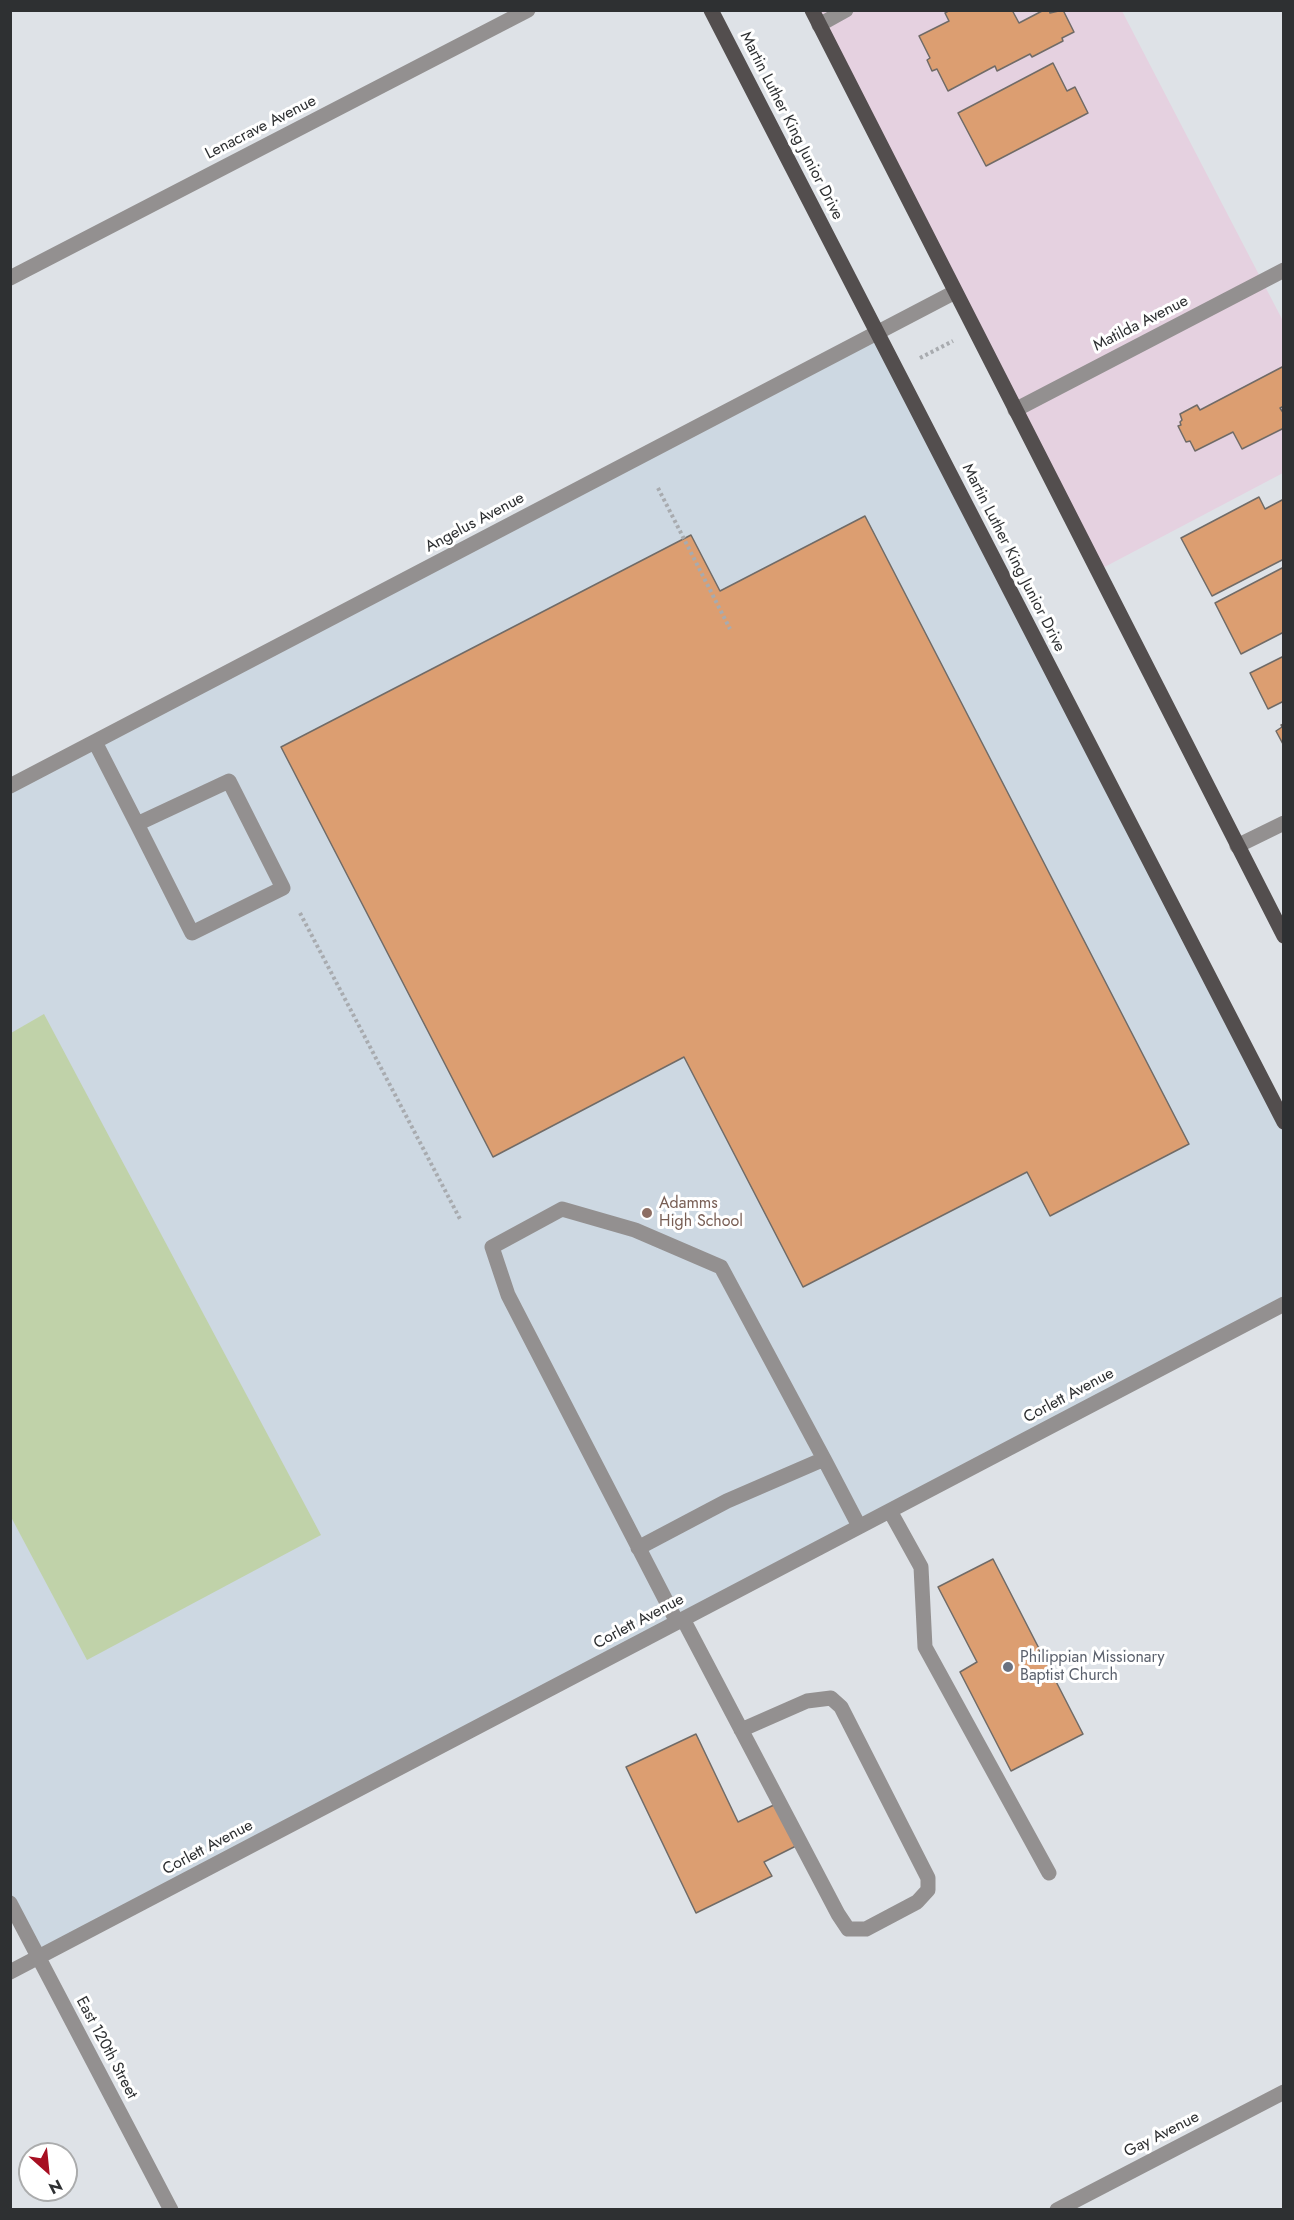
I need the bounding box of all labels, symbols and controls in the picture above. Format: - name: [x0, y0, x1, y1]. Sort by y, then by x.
- street label: Martin Luther King Junior Drive: [735, 29, 847, 223]
- street label: Lenacrave Avenue: [202, 92, 320, 164]
- street label: Matilda Avenue: [1090, 292, 1192, 356]
- street label: Martin Luther King Junior Drive: [957, 461, 1069, 655]
- street label: Angelus Avenue: [422, 489, 528, 557]
- place label: Adamms High School: [659, 1194, 743, 1232]
- marker: Adamms High School: [640, 1206, 654, 1220]
- street label: Corlett Avenue: [1021, 1364, 1117, 1428]
- street label: Corlett Avenue: [591, 1590, 687, 1654]
- place label: Philippian Missionary Baptist Church: [1020, 1648, 1164, 1686]
- marker: Philippian Missionary Baptist Church: [1001, 1660, 1015, 1674]
- street label: Corlett Avenue: [160, 1816, 256, 1880]
- street label: East 120th Street: [71, 1994, 141, 2102]
- street label: Gay Avenue: [1121, 2108, 1203, 2162]
- north arrow: [18, 2142, 78, 2202]
- text: N: [45, 2174, 66, 2200]

